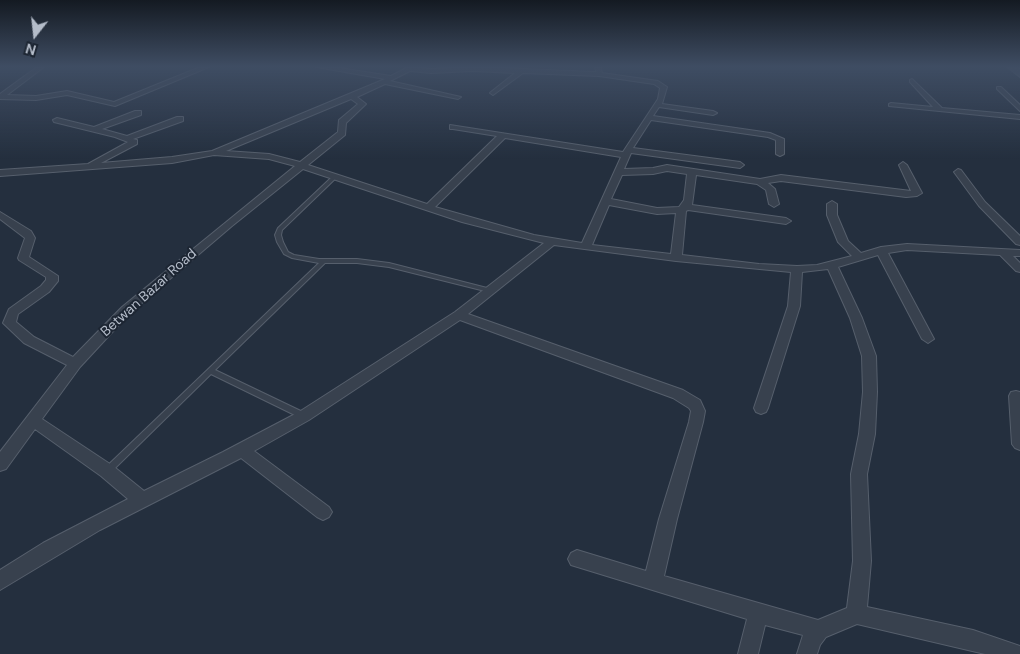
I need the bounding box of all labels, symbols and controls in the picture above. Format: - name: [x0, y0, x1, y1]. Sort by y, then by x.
- north arrow: [10, 10, 60, 60]
- text: N: [23, 39, 38, 59]
- street label: Betwan Bazar Road: [98, 246, 200, 340]

